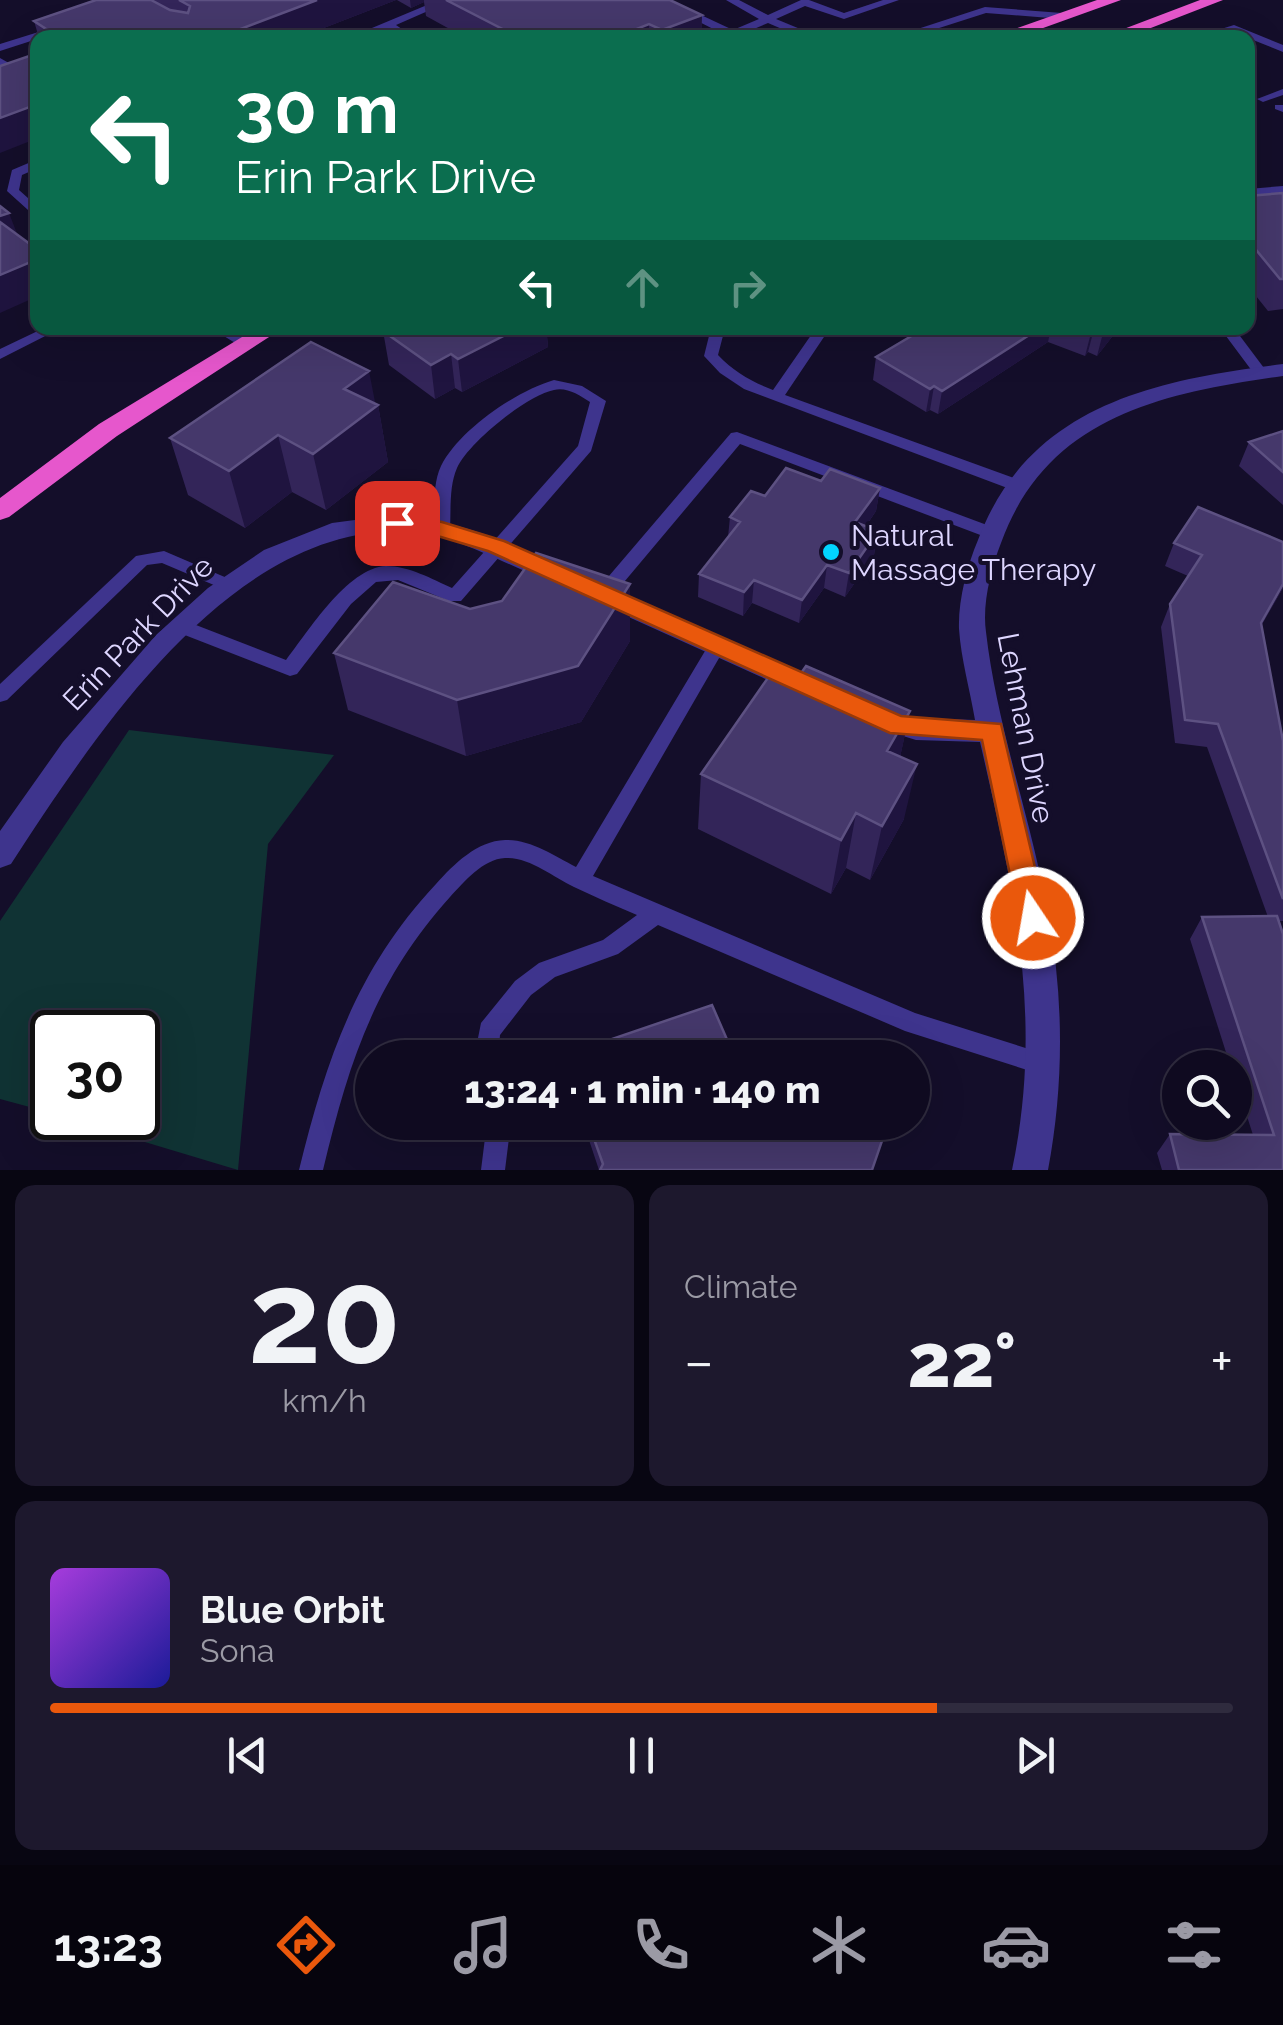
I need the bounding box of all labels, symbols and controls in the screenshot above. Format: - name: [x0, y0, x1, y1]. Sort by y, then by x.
- text: 30 m: [235, 67, 399, 149]
- icon: left: [70, 70, 200, 200]
- text: Erin Park Drive: [235, 151, 536, 204]
- icon: left: [510, 260, 565, 315]
- icon: ahead: [615, 260, 670, 315]
- icon: right: [720, 260, 775, 315]
- pin: [355, 481, 440, 566]
- icon: arrive: [370, 496, 425, 551]
- place label: Natural Massage Therapy: [851, 518, 1096, 587]
- marker: Natural Massage Therapy: [820, 541, 842, 563]
- street label: Erin Park Drive: [56, 549, 220, 717]
- street label: Lehman Drive: [990, 630, 1062, 826]
- position arrow: [981, 866, 1085, 970]
- speed limit sign: 30: [30, 1010, 160, 1140]
- map controls: [1162, 1050, 1252, 1140]
- button: search: [1162, 1050, 1252, 1140]
- text: 13:24 · 1 min · 140 m: [464, 1067, 821, 1112]
- text: 20: [248, 1241, 401, 1393]
- text: Climate: [684, 1268, 798, 1305]
- text: 22°: [908, 1316, 1016, 1405]
- text: −: [684, 1329, 714, 1394]
- text: +: [1210, 1329, 1233, 1394]
- text: km/h: [282, 1382, 367, 1419]
- text: Blue Orbit: [200, 1587, 385, 1632]
- text: Sona: [200, 1632, 275, 1669]
- icon: previous: [220, 1728, 275, 1783]
- icon: pause: [614, 1728, 669, 1783]
- icon: next: [1008, 1728, 1063, 1783]
- icon: directions: [271, 1910, 341, 1980]
- icon: music: [448, 1910, 518, 1980]
- icon: phone: [626, 1910, 696, 1980]
- icon: climate: [804, 1910, 874, 1980]
- icon: car: [981, 1910, 1051, 1980]
- icon: filters: [1159, 1910, 1229, 1980]
- text: 13:23: [54, 1919, 163, 1972]

